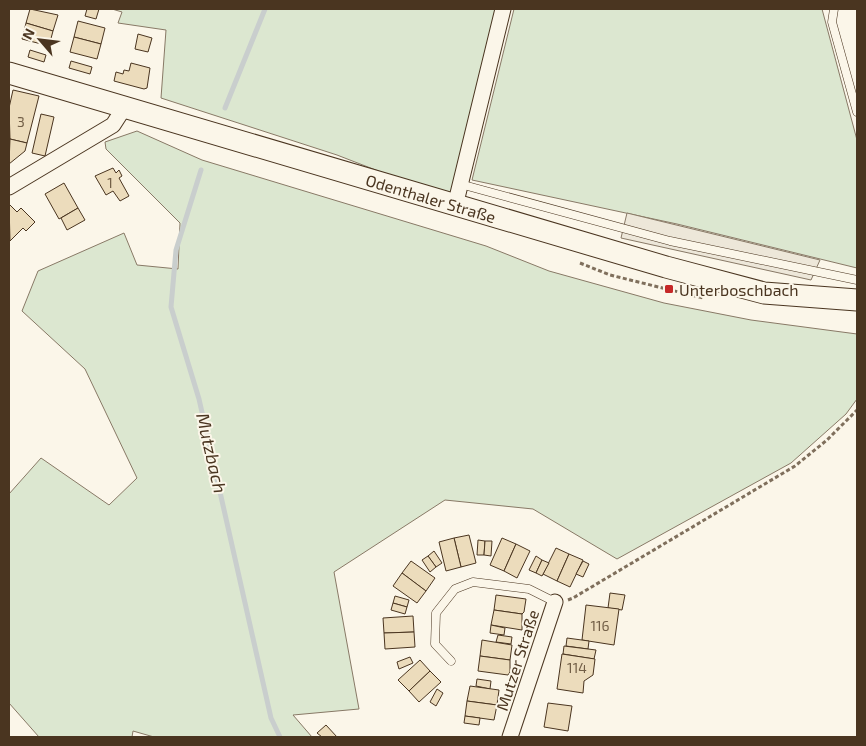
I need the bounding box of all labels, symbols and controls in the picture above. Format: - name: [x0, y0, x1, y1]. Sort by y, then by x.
- north arrow: [15, 15, 65, 65]
- text: N: [18, 25, 38, 42]
- house number: 3: [17, 113, 25, 130]
- street label: Odenthaler Straße: [364, 169, 498, 226]
- house number: 1: [107, 174, 113, 191]
- place label: Unterboschbach: [679, 280, 799, 299]
- marker: Unterboschbach: [663, 283, 675, 295]
- water label: Mutzbach: [192, 411, 232, 495]
- street label: Mutzer Straße: [492, 607, 542, 713]
- house number: 116: [590, 617, 610, 634]
- house number: 114: [567, 659, 587, 676]

